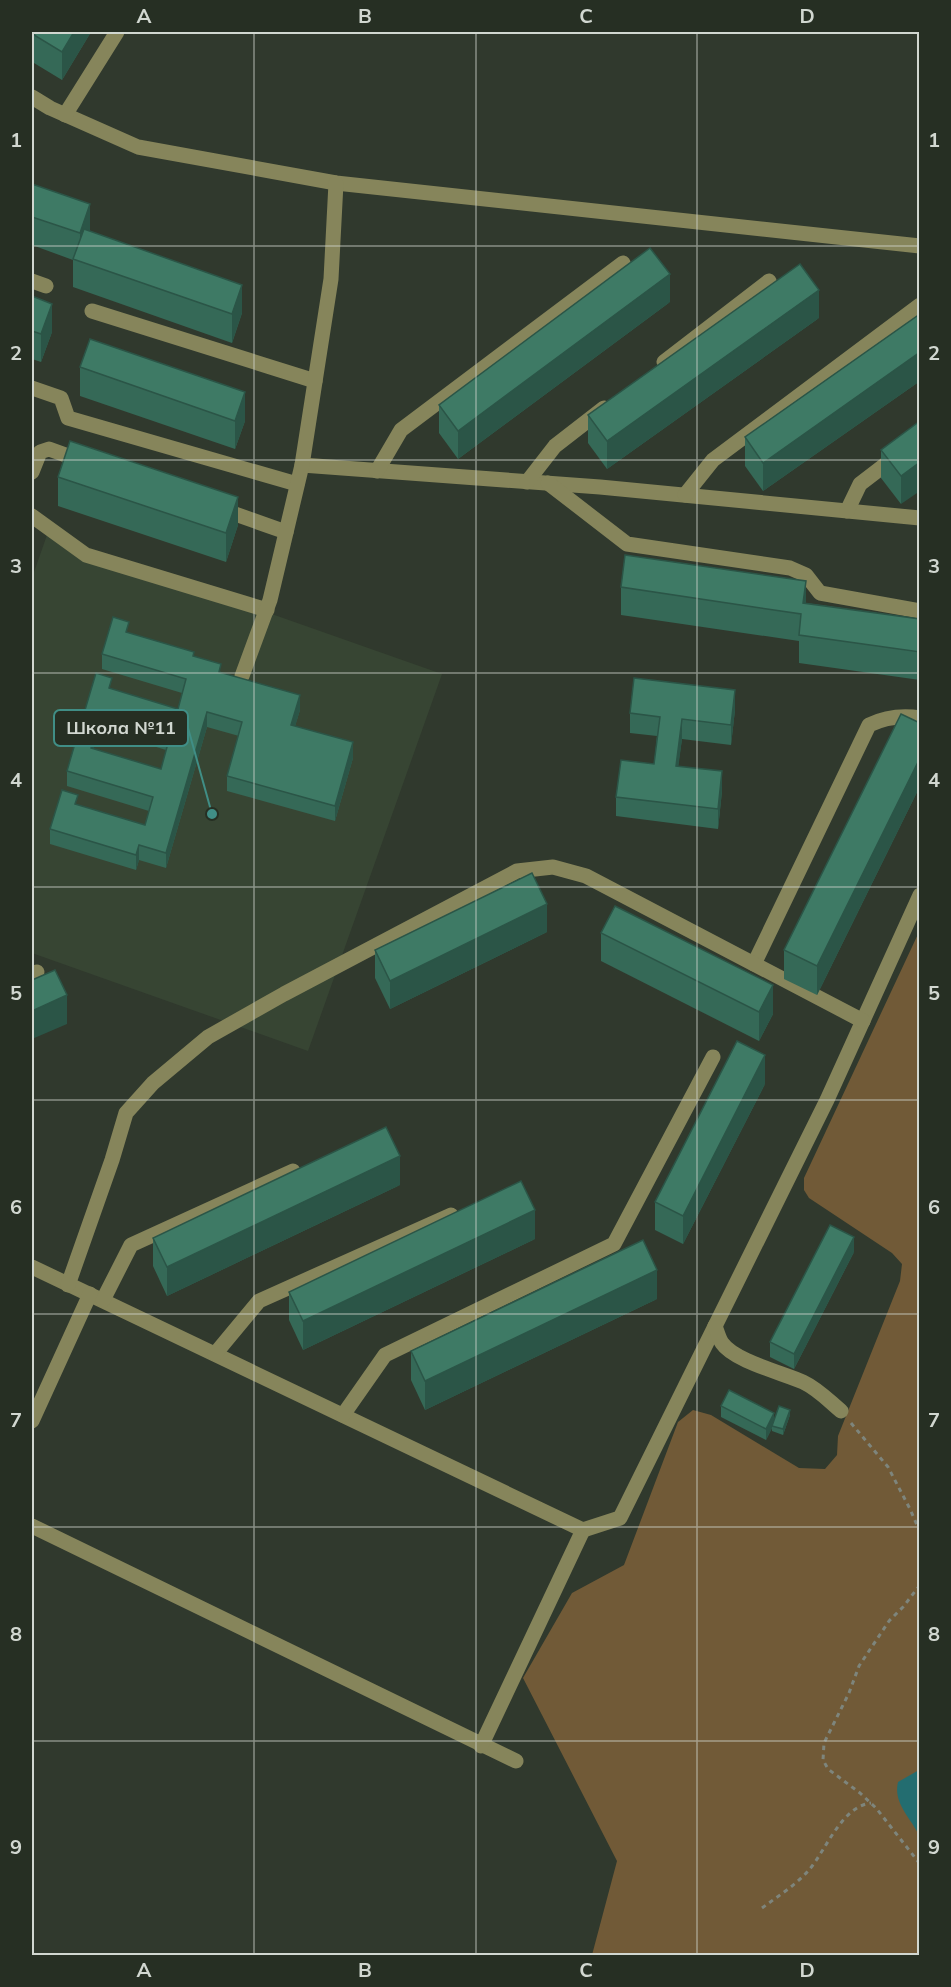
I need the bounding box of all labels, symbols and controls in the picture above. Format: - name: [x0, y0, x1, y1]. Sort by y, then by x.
- text: A: [137, 3, 152, 28]
- text: B: [358, 3, 372, 28]
- text: C: [579, 3, 593, 28]
- text: D: [799, 3, 815, 28]
- text: 1: [10, 127, 22, 152]
- text: 1: [928, 127, 940, 152]
- text: 2: [10, 340, 22, 365]
- text: 2: [928, 340, 940, 365]
- text: 3: [10, 553, 22, 578]
- text: 3: [928, 553, 940, 578]
- callout: Школа №11: [54, 710, 188, 746]
- text: Школа №11: [66, 716, 176, 739]
- text: 4: [10, 767, 22, 792]
- text: 4: [928, 767, 940, 792]
- text: 5: [10, 980, 22, 1005]
- text: 5: [928, 980, 940, 1005]
- text: 6: [10, 1194, 22, 1219]
- text: 6: [928, 1194, 940, 1219]
- text: 7: [10, 1407, 22, 1432]
- text: 7: [928, 1407, 940, 1432]
- text: 8: [10, 1621, 22, 1646]
- text: 8: [928, 1621, 940, 1646]
- text: 9: [10, 1834, 22, 1859]
- text: 9: [928, 1834, 940, 1859]
- text: A: [137, 1957, 152, 1982]
- text: B: [358, 1957, 372, 1982]
- text: C: [579, 1957, 593, 1982]
- text: D: [799, 1957, 815, 1982]

